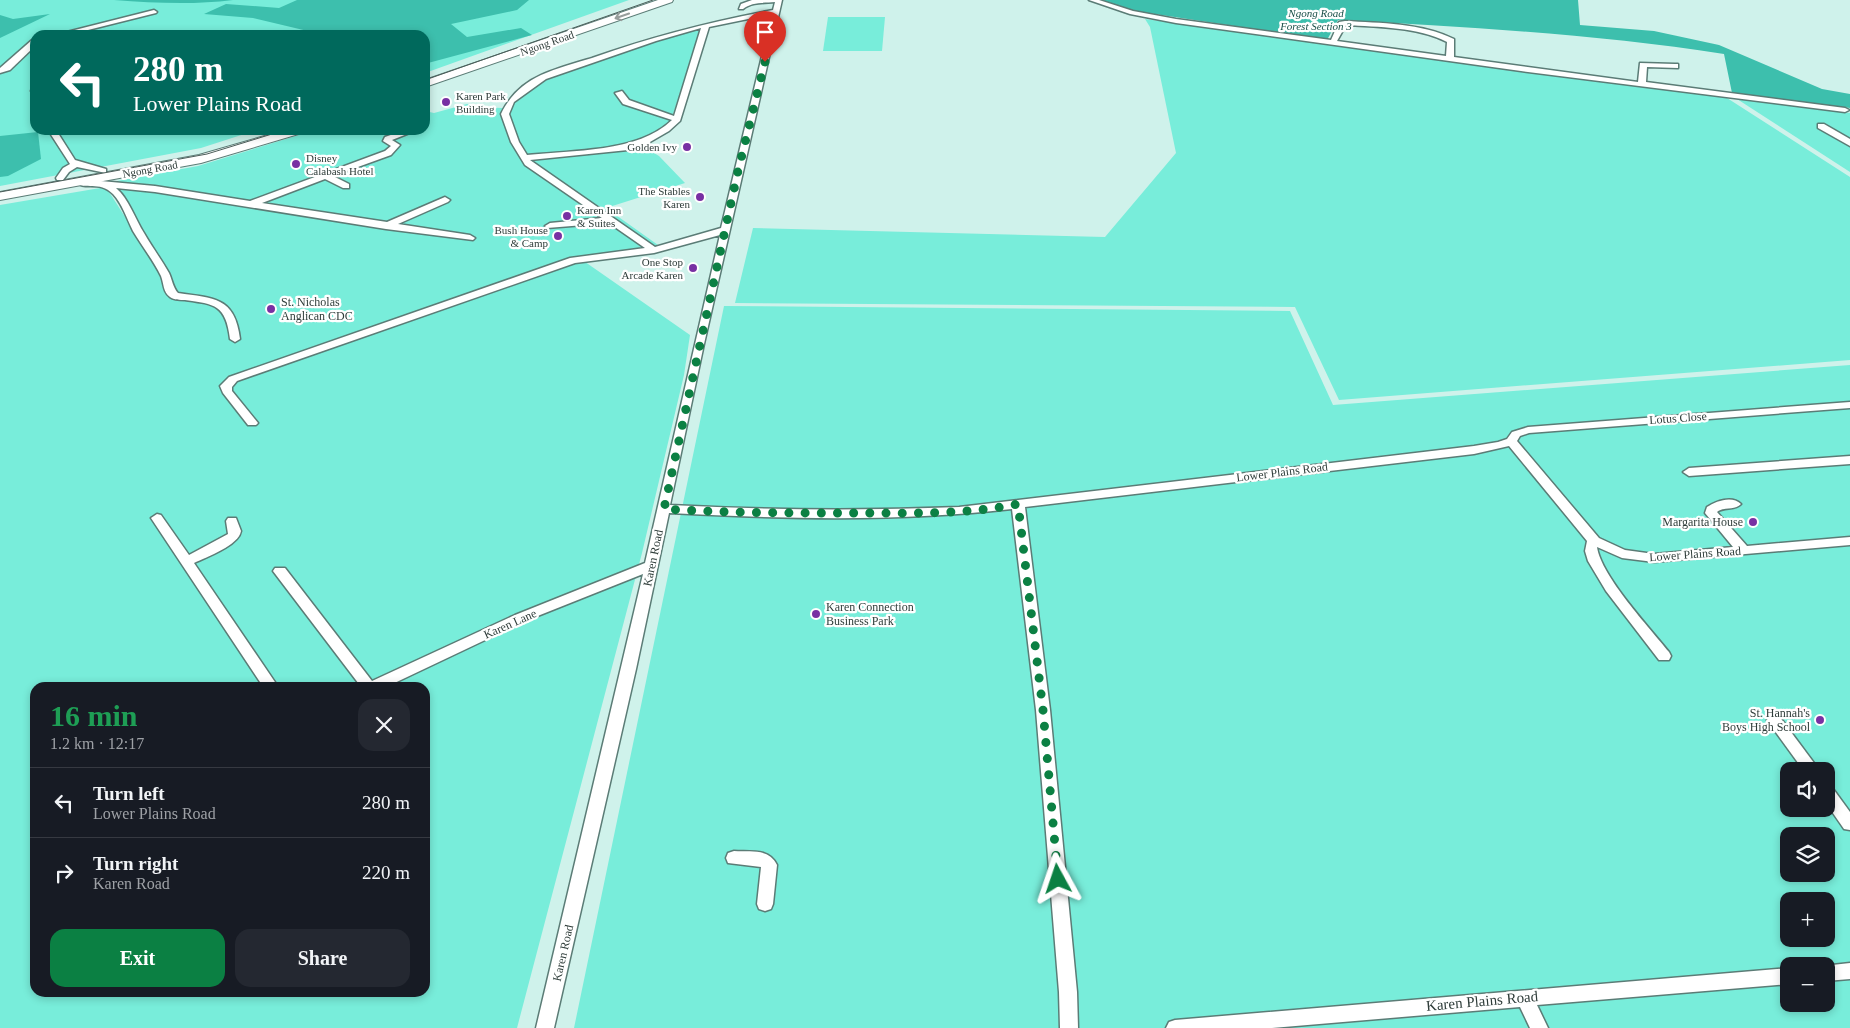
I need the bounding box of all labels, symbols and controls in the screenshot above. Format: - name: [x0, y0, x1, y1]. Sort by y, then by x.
- park label: Ngong Road Forest Section 3: [1279, 7, 1352, 32]
- pin: [744, 11, 786, 62]
- one-way arrow: [615, 12, 631, 21]
- icon: arrive: [751, 18, 779, 46]
- street label: Ngong Road: [519, 28, 576, 58]
- icon: left: [50, 50, 115, 115]
- text: 280 m: [133, 50, 223, 89]
- place label: Karen Park Building: [456, 90, 506, 115]
- text: Lower Plains Road: [133, 91, 302, 116]
- marker: Karen Park Building: [440, 96, 452, 108]
- place label: Golden Ivy: [627, 141, 677, 153]
- marker: Golden Ivy: [681, 141, 693, 153]
- place label: Disney Calabash Hotel: [306, 152, 374, 177]
- street label: Ngong Road: [121, 158, 179, 180]
- marker: Disney Calabash Hotel: [290, 158, 302, 170]
- place label: The Stables Karen: [638, 185, 690, 210]
- marker: The Stables Karen: [694, 191, 706, 203]
- place label: Karen Inn & Suites: [577, 204, 622, 229]
- marker: Karen Inn & Suites: [561, 210, 573, 222]
- place label: Bush House & Camp: [495, 224, 548, 249]
- marker: Bush House & Camp: [552, 230, 564, 242]
- place label: One Stop Arcade Karen: [622, 256, 684, 281]
- marker: One Stop Arcade Karen: [687, 262, 699, 274]
- place label: St. Nicholas Anglican CDC: [281, 295, 353, 323]
- marker: St. Nicholas Anglican CDC: [265, 303, 277, 315]
- street label: Lotus Close: [1649, 409, 1707, 427]
- street label: Lower Plains Road: [1235, 459, 1329, 485]
- place label: Margarita House: [1662, 515, 1743, 529]
- marker: Margarita House: [1747, 516, 1759, 528]
- street label: Karen Road: [640, 528, 666, 588]
- street label: Lower Plains Road: [1649, 544, 1741, 564]
- place label: Karen Connection Business Park: [826, 600, 914, 628]
- street label: Karen Lane: [481, 606, 539, 642]
- marker: Karen Connection Business Park: [810, 608, 822, 620]
- text: 16 min: [50, 699, 138, 732]
- button: close: [358, 699, 410, 751]
- place label: St. Hannah's Boys High School: [1722, 706, 1811, 734]
- marker: St. Hannah's Boys High School: [1814, 714, 1826, 726]
- text: 1.2 km · 12:17: [50, 735, 144, 752]
- map controls: [1780, 762, 1835, 1012]
- button: sound: [1780, 762, 1835, 817]
- text: Turn left: [93, 783, 165, 804]
- icon: left: [50, 789, 78, 817]
- text: 280 m: [362, 792, 410, 813]
- text: Lower Plains Road: [93, 805, 216, 822]
- button: layers: [1780, 827, 1835, 882]
- position arrow: [1031, 852, 1083, 904]
- text: Turn right: [93, 853, 178, 874]
- icon: right: [50, 859, 78, 887]
- text: 220 m: [362, 862, 410, 883]
- text: Karen Road: [93, 875, 170, 892]
- button: +: [1780, 892, 1835, 947]
- street label: Karen Road: [550, 923, 576, 983]
- button: Exit: [50, 929, 225, 987]
- button: Share: [235, 929, 410, 987]
- button: −: [1780, 957, 1835, 1012]
- street label: Karen Plains Road: [1425, 988, 1539, 1014]

